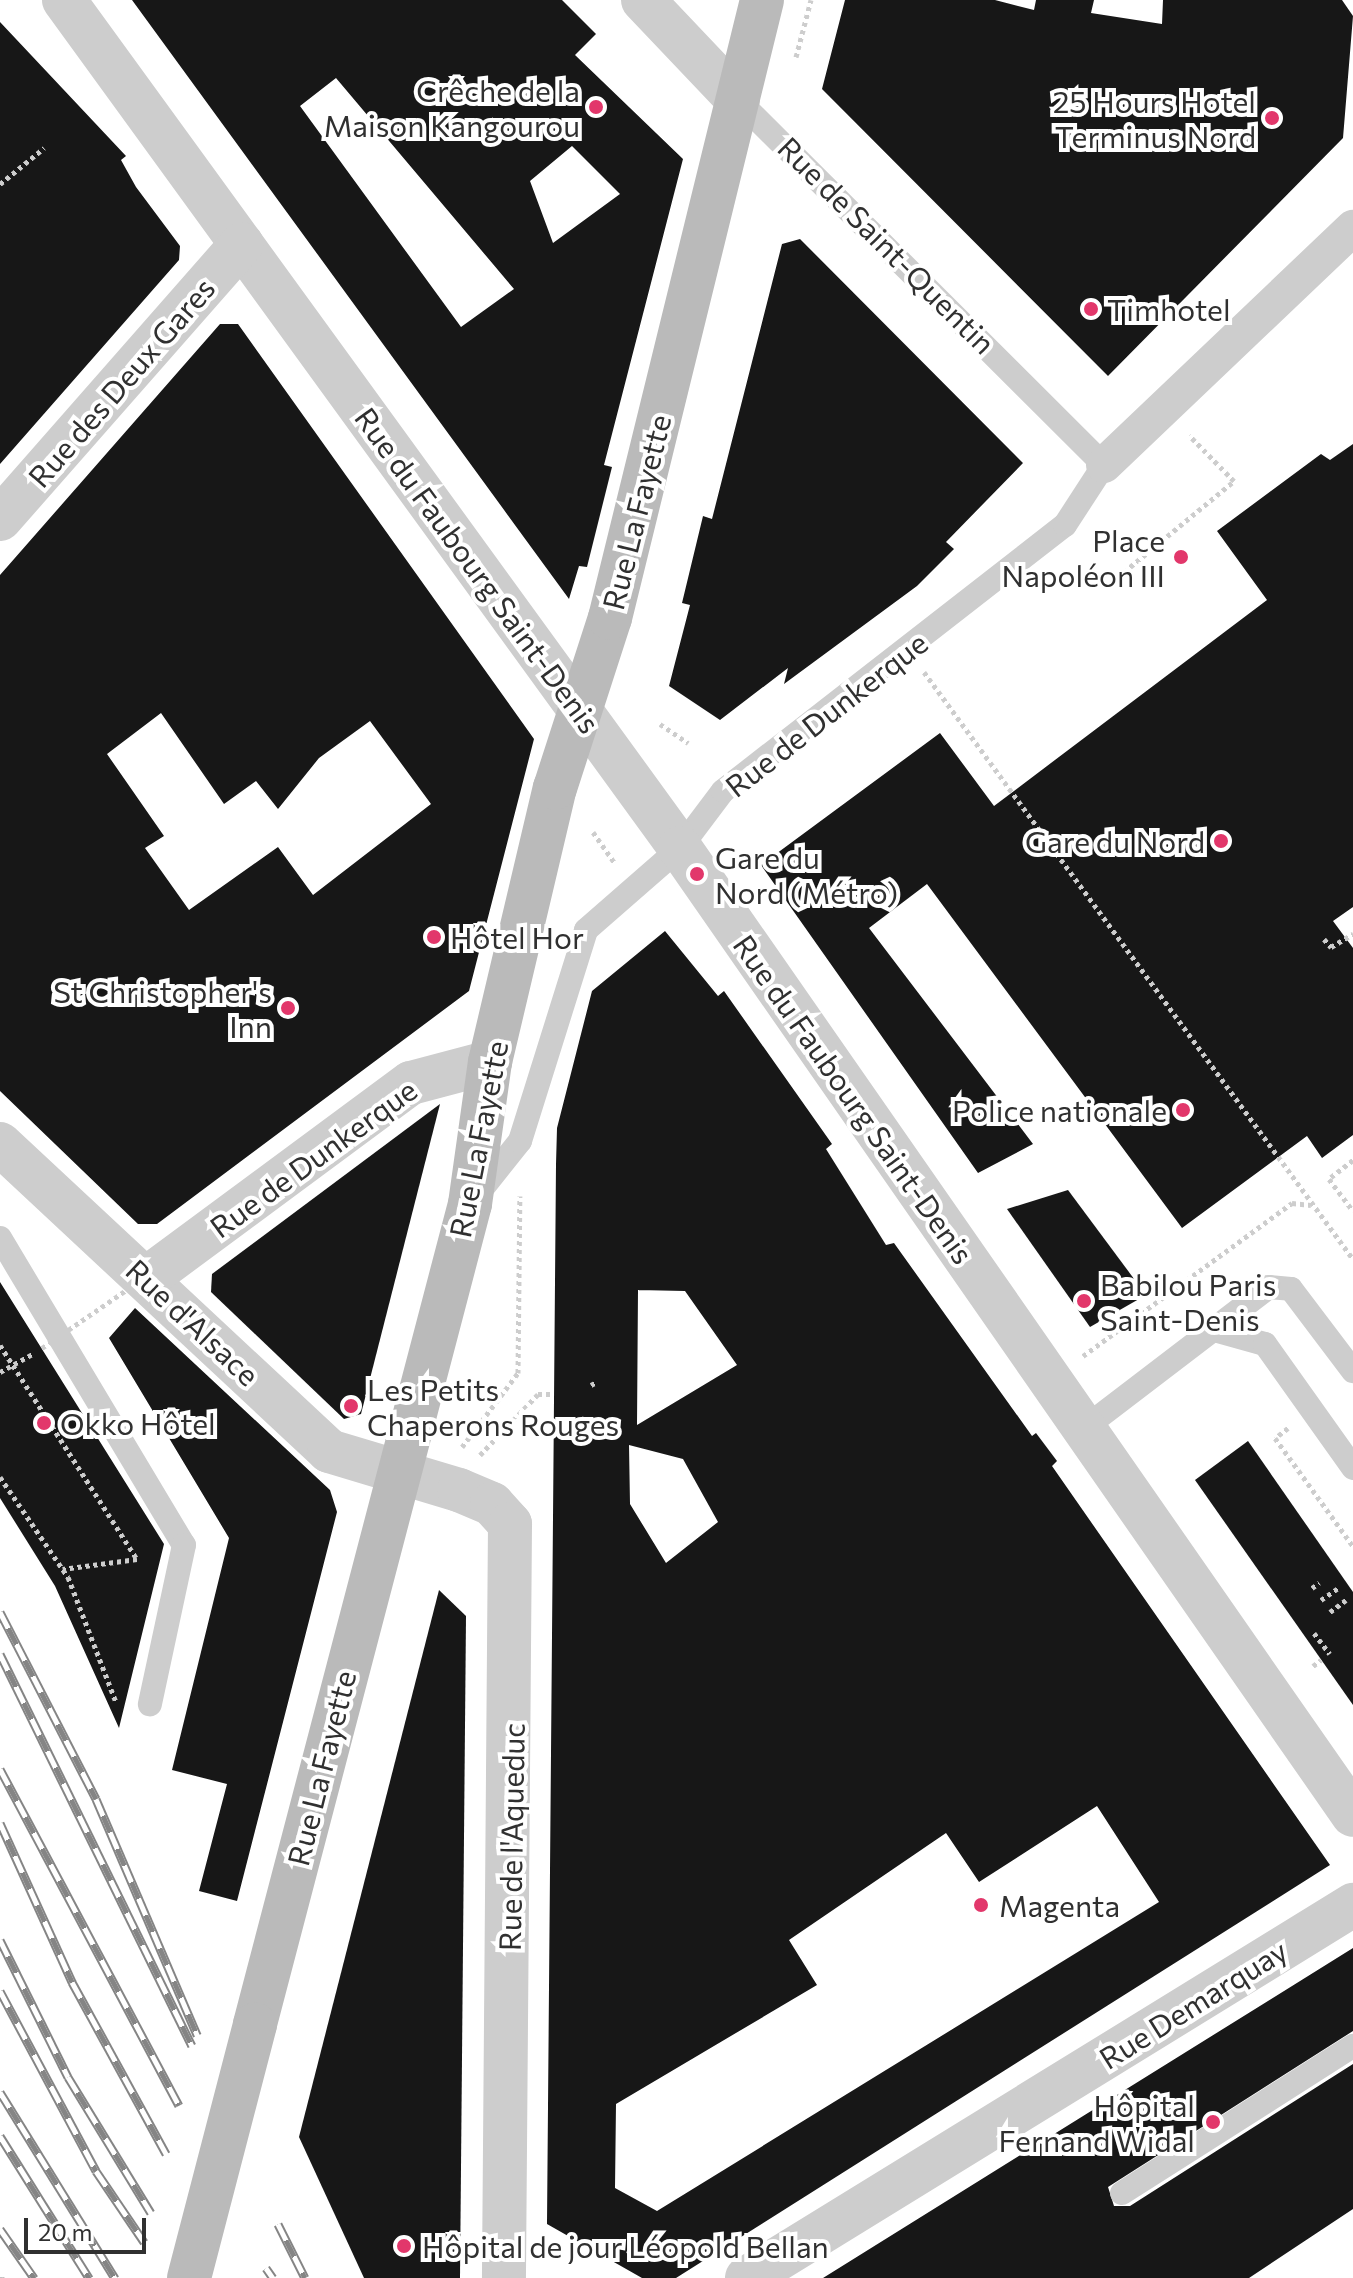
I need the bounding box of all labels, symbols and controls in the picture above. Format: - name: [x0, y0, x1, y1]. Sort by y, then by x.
- place label: Crêche de la Maison Kangourou: [324, 72, 580, 142]
- place label: 25 Hours Hotel Terminus Nord: [1053, 83, 1256, 154]
- marker: Crêche de la Maison Kangourou: [587, 98, 605, 116]
- marker: 25 Hours Hotel Terminus Nord: [1263, 109, 1281, 127]
- street label: Rue de Saint-Quentin: [771, 129, 1003, 361]
- street label: Rue des Deux Gares: [20, 270, 222, 494]
- place label: Timhotel: [1107, 291, 1231, 327]
- marker: Timhotel: [1082, 300, 1100, 318]
- street label: Rue du Faubourg Saint-Denis: [348, 400, 608, 740]
- street label: Rue La Fayette: [594, 411, 678, 613]
- place label: Place Napoléon III: [1002, 522, 1165, 592]
- marker: Place Napoléon III: [1172, 548, 1190, 566]
- street label: Rue de Dunkerque: [718, 624, 934, 804]
- place label: Gare du Nord: [1025, 823, 1205, 859]
- marker: Gare du Nord: [1212, 832, 1230, 850]
- place label: Gare du Nord (Métro): [715, 839, 898, 910]
- marker: Gare du Nord (Métro): [686, 863, 708, 885]
- place label: Hôtel Hor: [450, 919, 584, 955]
- marker: Hôtel Hor: [425, 928, 443, 946]
- street label: Rue du Faubourg Saint-Denis: [726, 928, 982, 1270]
- place label: St Christopher's Inn: [53, 973, 272, 1044]
- marker: St Christopher's Inn: [279, 999, 297, 1017]
- street label: Rue La Fayette: [441, 1038, 515, 1240]
- street label: Rue de Dunkerque: [203, 1071, 423, 1245]
- place label: Police nationale: [952, 1092, 1167, 1128]
- marker: Police nationale: [1174, 1101, 1192, 1119]
- street label: Rue d'Alsace: [119, 1251, 267, 1393]
- place label: Babilou Paris Saint-Denis: [1100, 1266, 1276, 1336]
- marker: Babilou Paris Saint-Denis: [1075, 1292, 1093, 1310]
- place label: Les Petits Chaperons Rouges: [367, 1371, 619, 1442]
- marker: Les Petits Chaperons Rouges: [342, 1397, 360, 1415]
- place label: Okko Hôtel: [60, 1405, 216, 1441]
- marker: Okko Hôtel: [35, 1414, 53, 1432]
- street label: Rue La Fayette: [279, 1667, 363, 1869]
- street label: Rue de l'Aqueduc: [491, 1723, 531, 1951]
- place label: Magenta: [999, 1887, 1120, 1923]
- marker: Magenta: [970, 1894, 992, 1916]
- street label: Rue Demarquay: [1092, 1932, 1294, 2076]
- place label: Hôpital Fernand Widal: [999, 2087, 1195, 2158]
- marker: Hôpital Fernand Widal: [1202, 2111, 1224, 2133]
- scale bar: [28, 2202, 150, 2252]
- text: 20 m: [38, 2217, 92, 2246]
- place label: Hôpital de jour Léopold Bellan: [422, 2228, 829, 2264]
- marker: Hôpital de jour Léopold Bellan: [393, 2235, 415, 2257]

